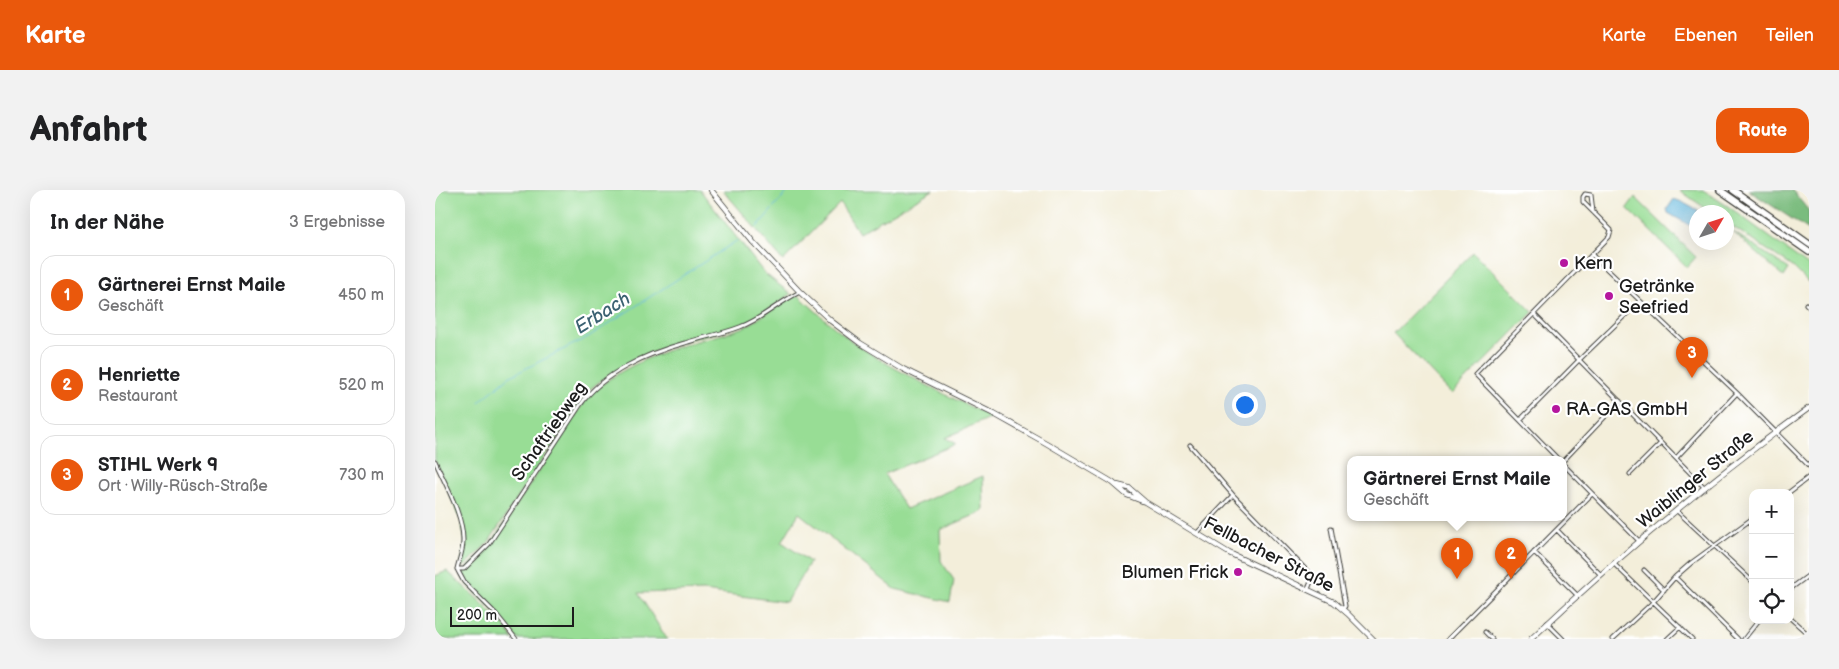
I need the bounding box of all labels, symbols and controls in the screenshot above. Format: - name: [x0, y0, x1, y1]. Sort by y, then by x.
- text: Karte: [25, 21, 86, 50]
- text: Karte: [1602, 25, 1646, 46]
- text: Ebenen: [1674, 25, 1737, 46]
- text: Teilen: [1765, 25, 1814, 46]
- button: Route: [1716, 108, 1809, 153]
- text: Anfahrt: [30, 109, 148, 152]
- north arrow: [1689, 205, 1734, 250]
- text: In der Nähe: [50, 210, 164, 235]
- text: 3 Ergebnisse: [289, 213, 385, 232]
- place label: Kern: [1574, 253, 1613, 274]
- marker: Kern: [1558, 257, 1570, 269]
- text: Gärtnerei Ernst Maile: [98, 274, 285, 297]
- place label: Getränke Seefried: [1619, 276, 1695, 318]
- text: 1: [64, 286, 70, 305]
- text: 450 m: [338, 286, 384, 305]
- water label: Erbach: [571, 287, 635, 339]
- marker: Getränke Seefried: [1603, 290, 1615, 302]
- text: Geschäft: [98, 297, 164, 316]
- pin: 3: [1676, 337, 1708, 378]
- text: Henriette: [98, 364, 180, 387]
- text: 2: [62, 376, 72, 395]
- text: 520 m: [338, 376, 384, 395]
- street label: Schaftriebweg: [508, 378, 591, 485]
- text: Restaurant: [98, 387, 178, 406]
- your location: [1232, 392, 1258, 418]
- place label: RA-GAS GmbH: [1566, 399, 1688, 420]
- marker: RA-GAS GmbH: [1550, 403, 1562, 415]
- street label: Waiblinger Straße: [1633, 426, 1758, 533]
- text: STIHL Werk 9: [98, 454, 218, 477]
- popup: [1347, 456, 1567, 521]
- text: 3: [62, 466, 72, 485]
- text: 730 m: [339, 466, 384, 485]
- text: Gärtnerei Ernst Maile: [1363, 468, 1551, 491]
- text: Ort · Willy-Rüsch-Straße: [98, 477, 268, 496]
- map controls: [1749, 489, 1794, 624]
- button: +: [1749, 489, 1794, 534]
- text: Geschäft: [1363, 491, 1429, 510]
- street label: Fellbacher Straße: [1200, 512, 1338, 597]
- button: −: [1749, 534, 1794, 579]
- pin: 1: [1441, 538, 1473, 579]
- pin: 2: [1495, 538, 1527, 579]
- place label: Blumen Frick: [1121, 562, 1228, 583]
- marker: Blumen Frick: [1232, 566, 1244, 578]
- button: locate: [1749, 579, 1794, 624]
- scale bar: [450, 604, 574, 627]
- text: 200 m: [457, 607, 497, 624]

